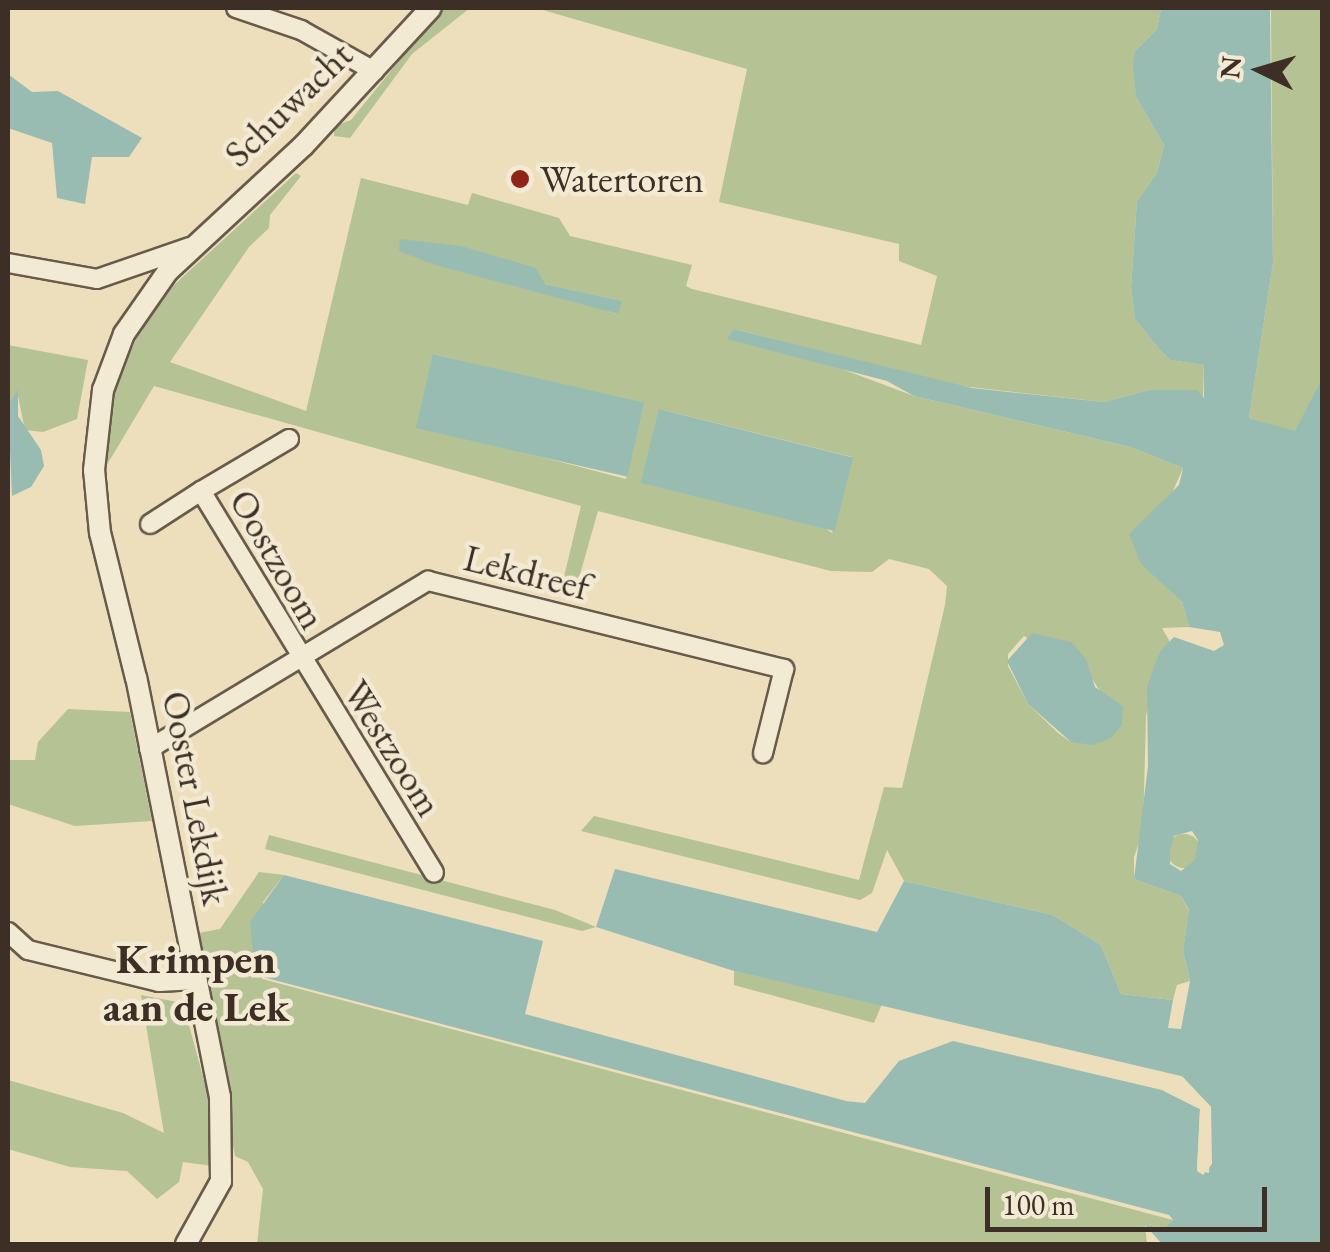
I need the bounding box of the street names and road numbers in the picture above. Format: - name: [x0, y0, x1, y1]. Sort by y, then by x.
- street label: Schuwacht: [214, 32, 362, 176]
- street label: Oostzoom: [220, 481, 336, 637]
- street label: Lekdreef: [459, 534, 595, 610]
- street label: Westzoom: [334, 672, 452, 824]
- street label: Ooster Lekdijk: [153, 687, 239, 909]

